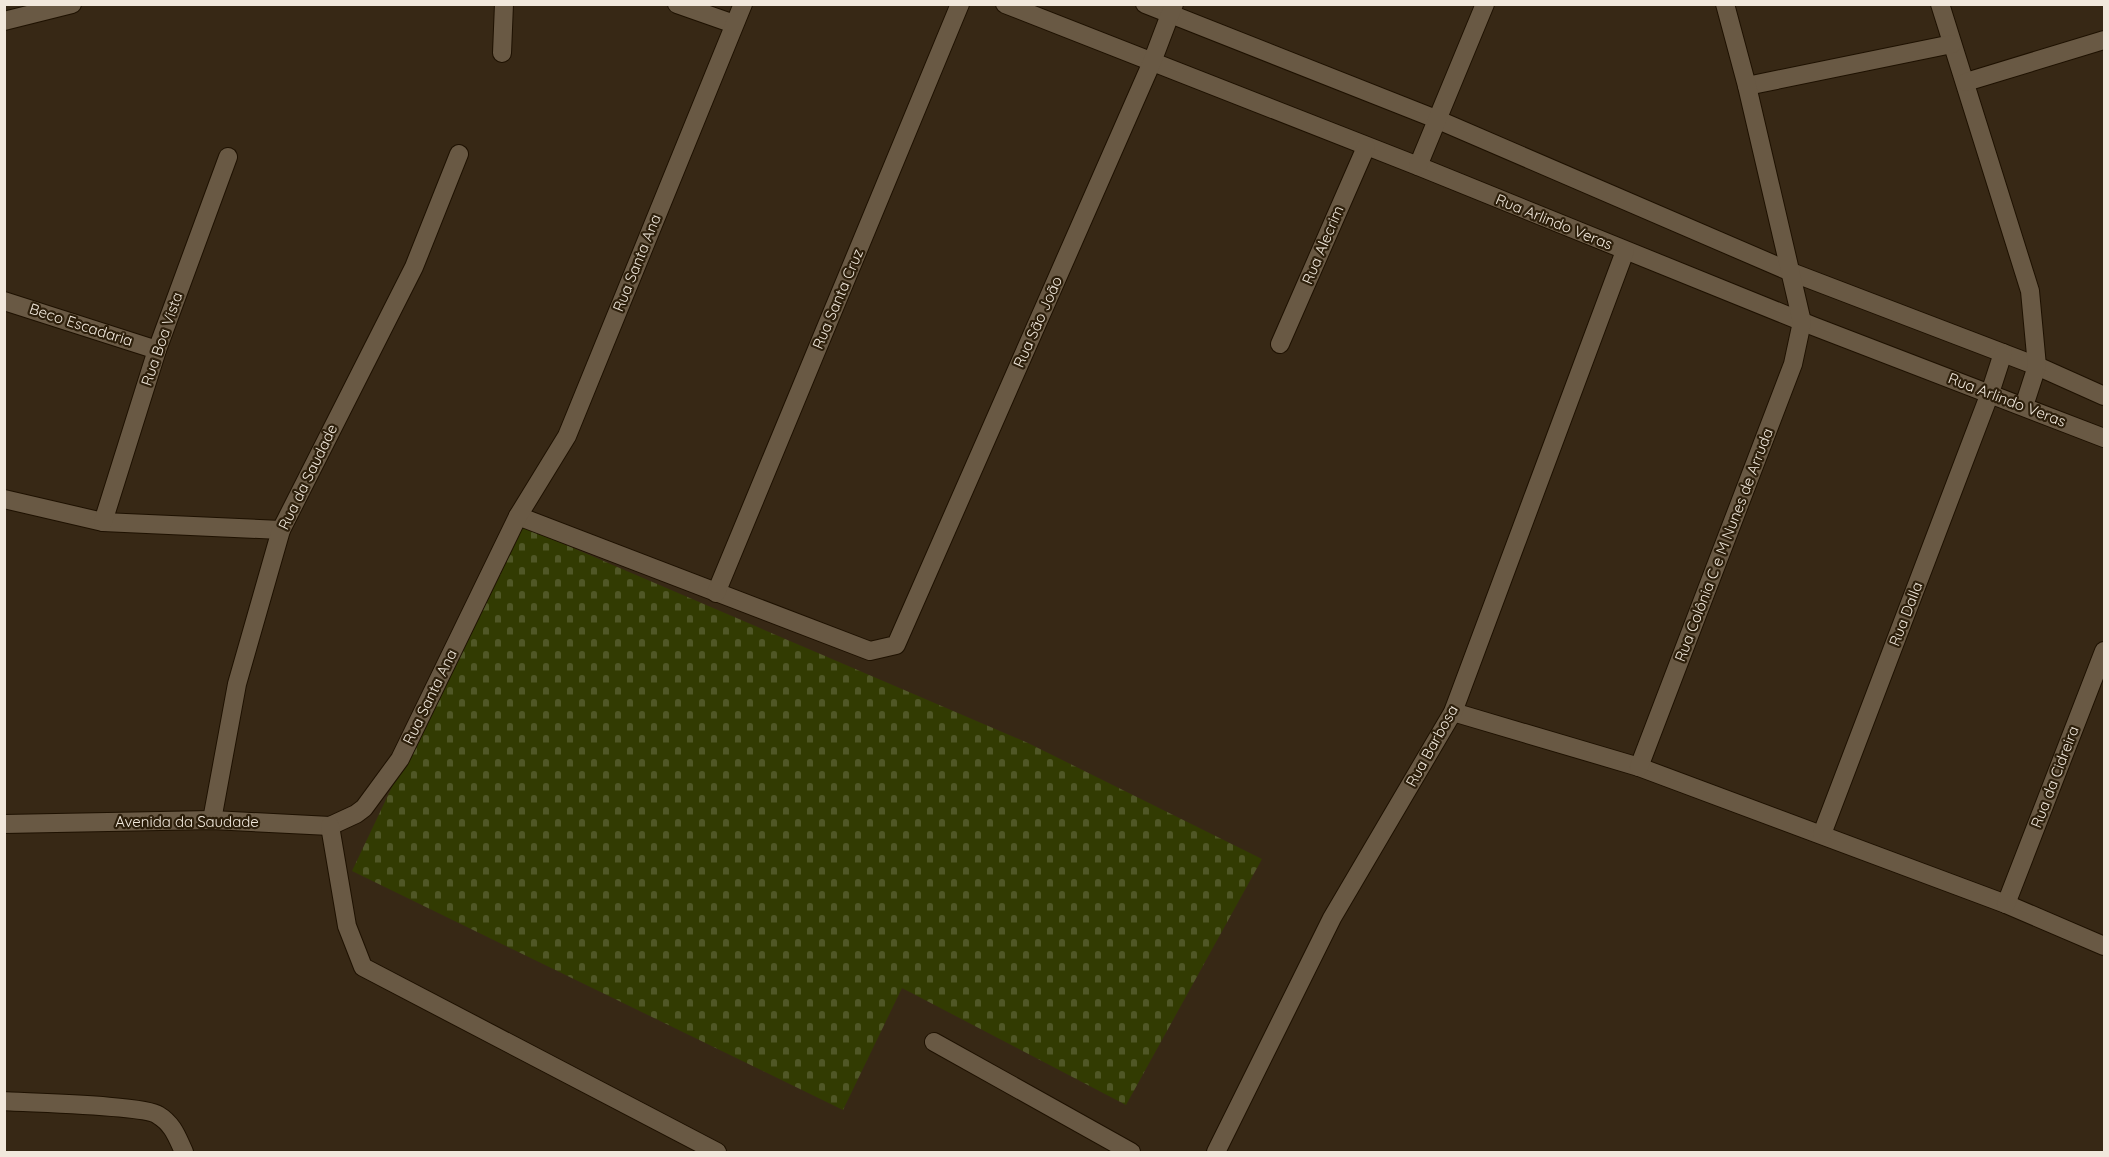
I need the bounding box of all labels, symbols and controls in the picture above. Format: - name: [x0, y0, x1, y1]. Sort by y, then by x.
- street label: Rua Arlindo Veras: [1493, 189, 1615, 254]
- street label: Rua Alecrim: [1297, 203, 1348, 287]
- street label: Rua Santa Ana: [608, 211, 665, 314]
- street label: Rua Santa Cruz: [808, 246, 867, 352]
- street label: Rua São João: [1009, 273, 1066, 370]
- street label: Rua Boa Vista: [137, 289, 186, 388]
- street label: Beco Escadaria: [27, 299, 135, 350]
- street label: Rua Arlindo Veras: [1946, 368, 2069, 431]
- street label: Rua da Saudade: [274, 421, 341, 533]
- street label: Rua Colônia C e M Nunes de Arruda: [1670, 425, 1777, 664]
- street label: Rua Dalla: [1885, 579, 1926, 649]
- street label: Rua Santa Ana: [398, 646, 461, 747]
- street label: Rua Barbosa: [1401, 702, 1462, 790]
- street label: Rua da Cidreira: [2026, 723, 2083, 831]
- street label: Avenida da Saudade: [115, 812, 259, 831]

